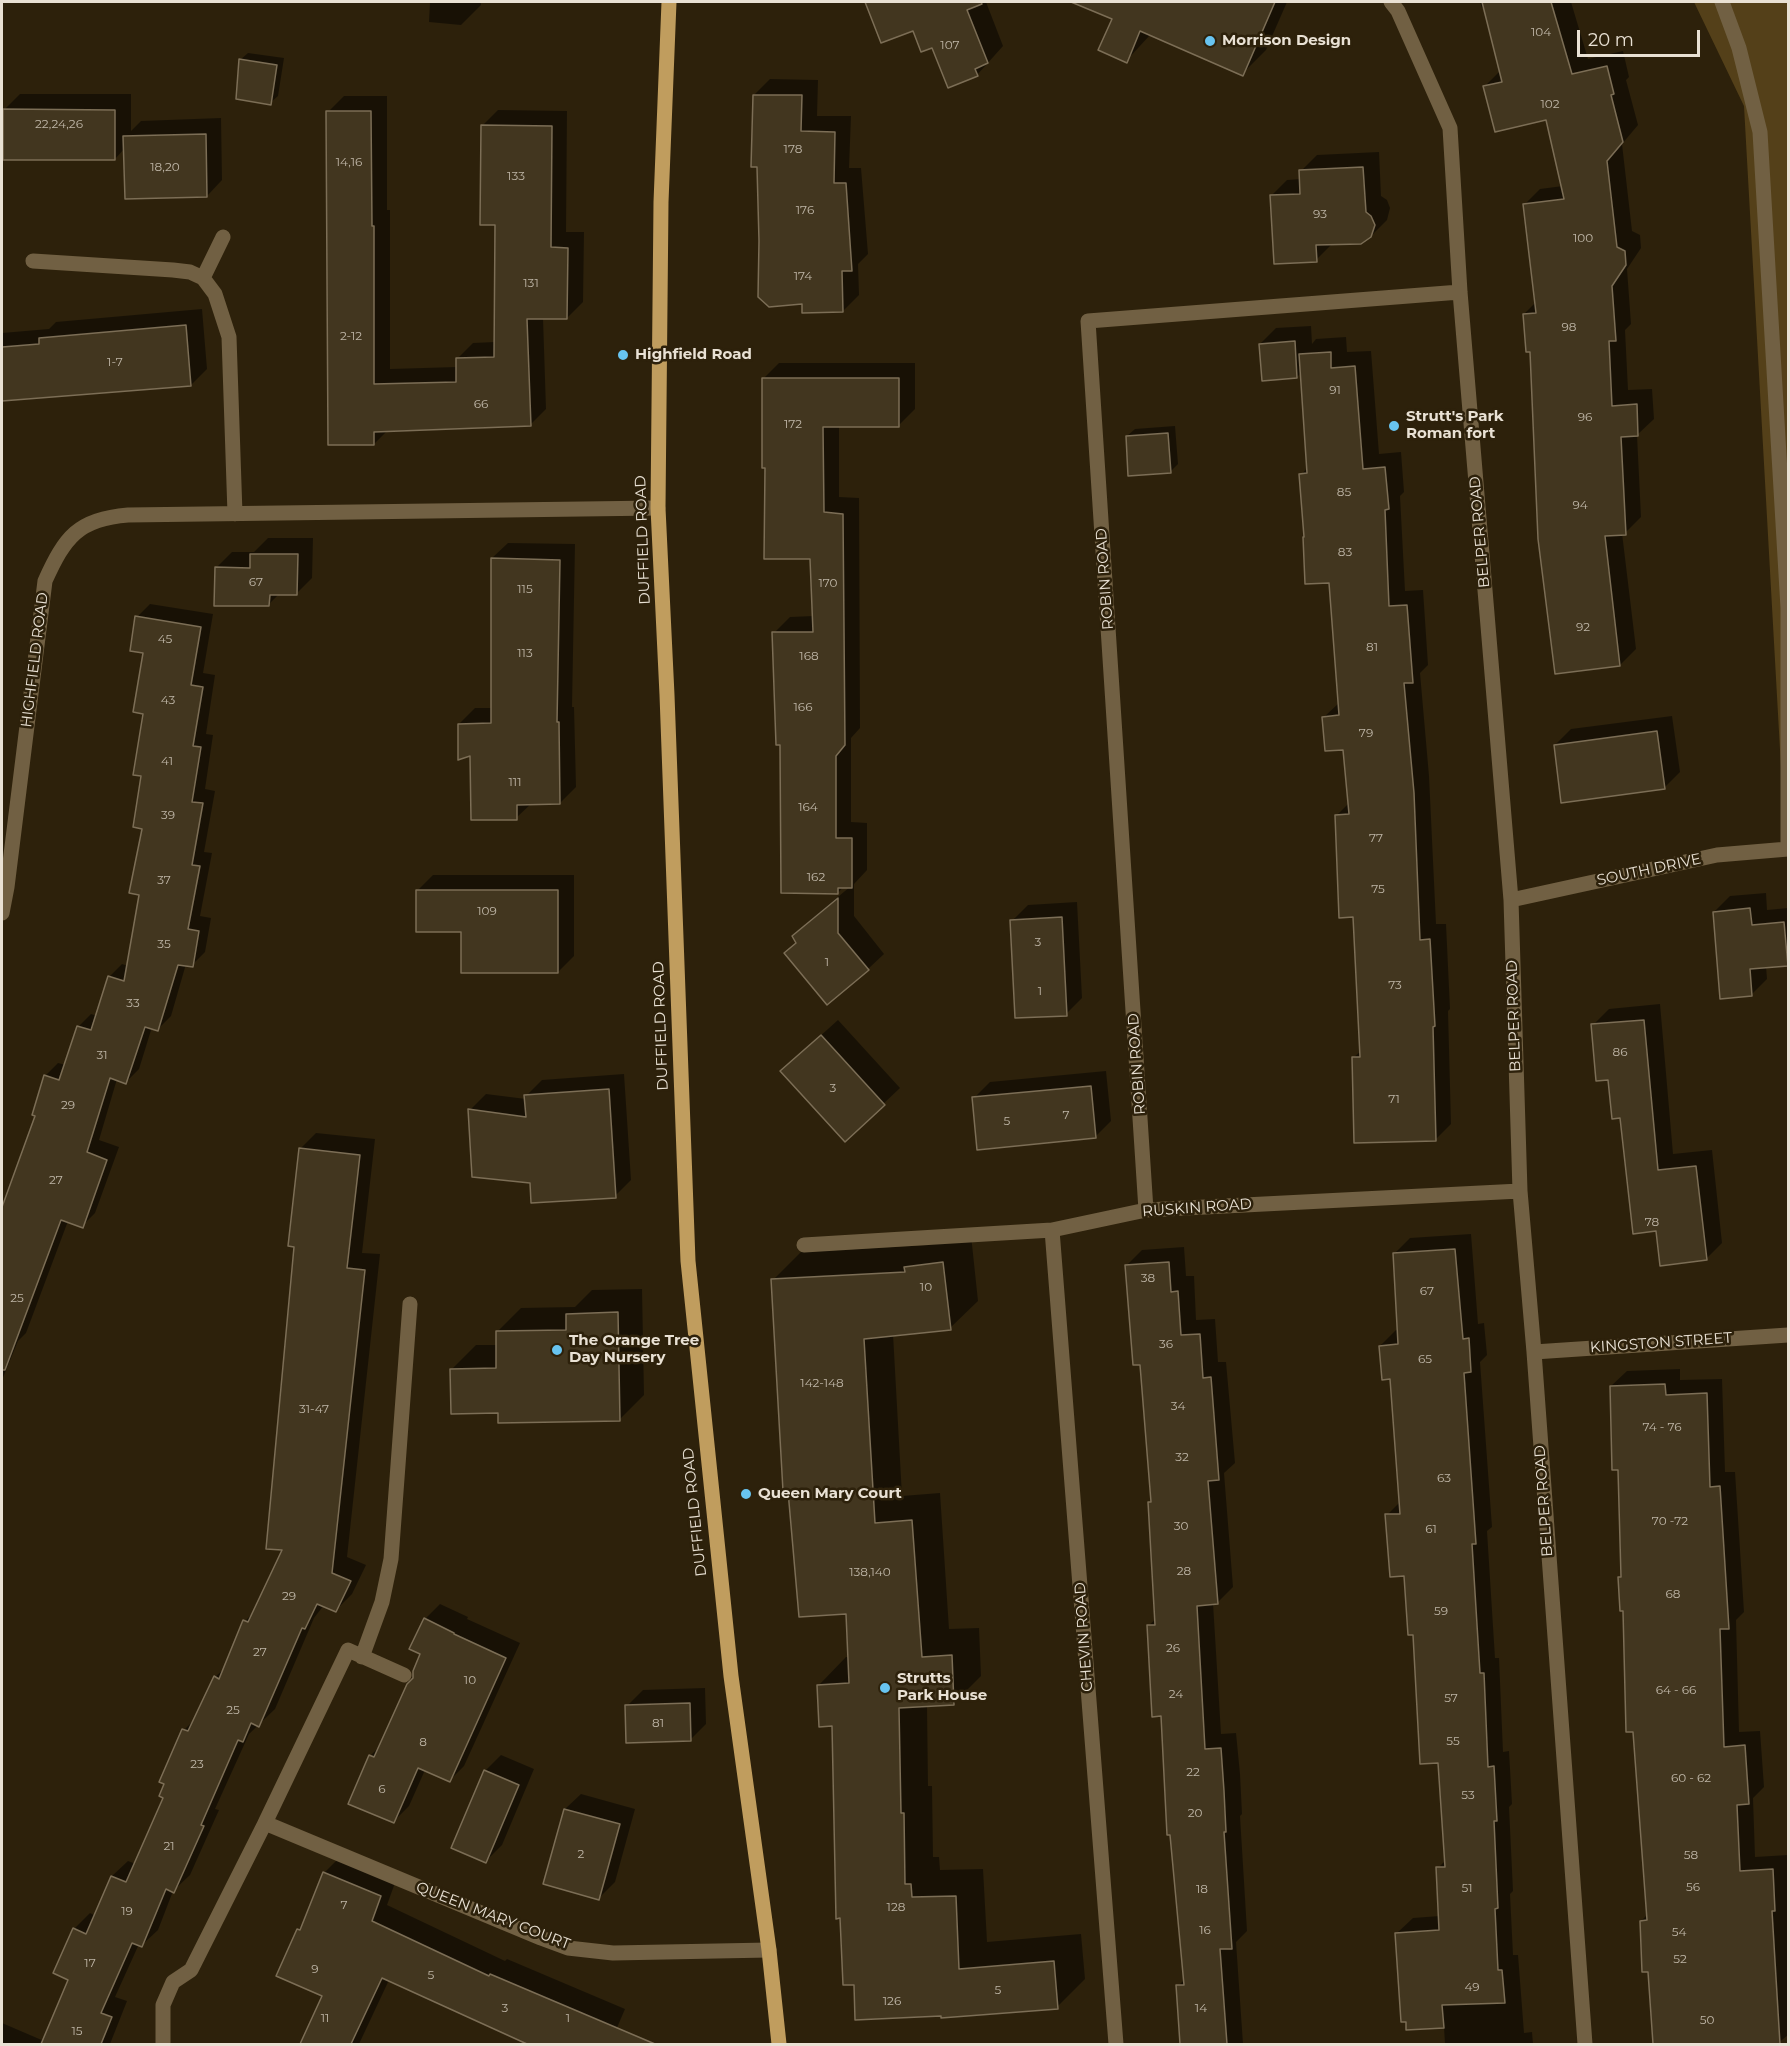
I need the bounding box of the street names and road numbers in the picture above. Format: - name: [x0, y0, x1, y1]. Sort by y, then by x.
- street label: DUFFIELD ROAD: [632, 475, 654, 605]
- street label: BELPER ROAD: [1466, 475, 1494, 589]
- street label: ROBIN ROAD: [1092, 528, 1118, 630]
- street label: HIGHFIELD ROAD: [18, 591, 52, 729]
- street label: SOUTH DRIVE: [1595, 850, 1703, 890]
- street label: BELPER ROAD: [1503, 960, 1525, 1072]
- street label: DUFFIELD ROAD: [650, 961, 672, 1091]
- street label: ROBIN ROAD: [1124, 1013, 1150, 1115]
- street label: RUSKIN ROAD: [1142, 1195, 1252, 1221]
- street label: KINGSTON STREET: [1589, 1329, 1733, 1357]
- street label: BELPER ROAD: [1531, 1444, 1557, 1558]
- street label: DUFFIELD ROAD: [679, 1447, 711, 1577]
- street label: CHEVIN ROAD: [1071, 1581, 1097, 1693]
- street label: QUEEN MARY COURT: [413, 1878, 573, 1954]

